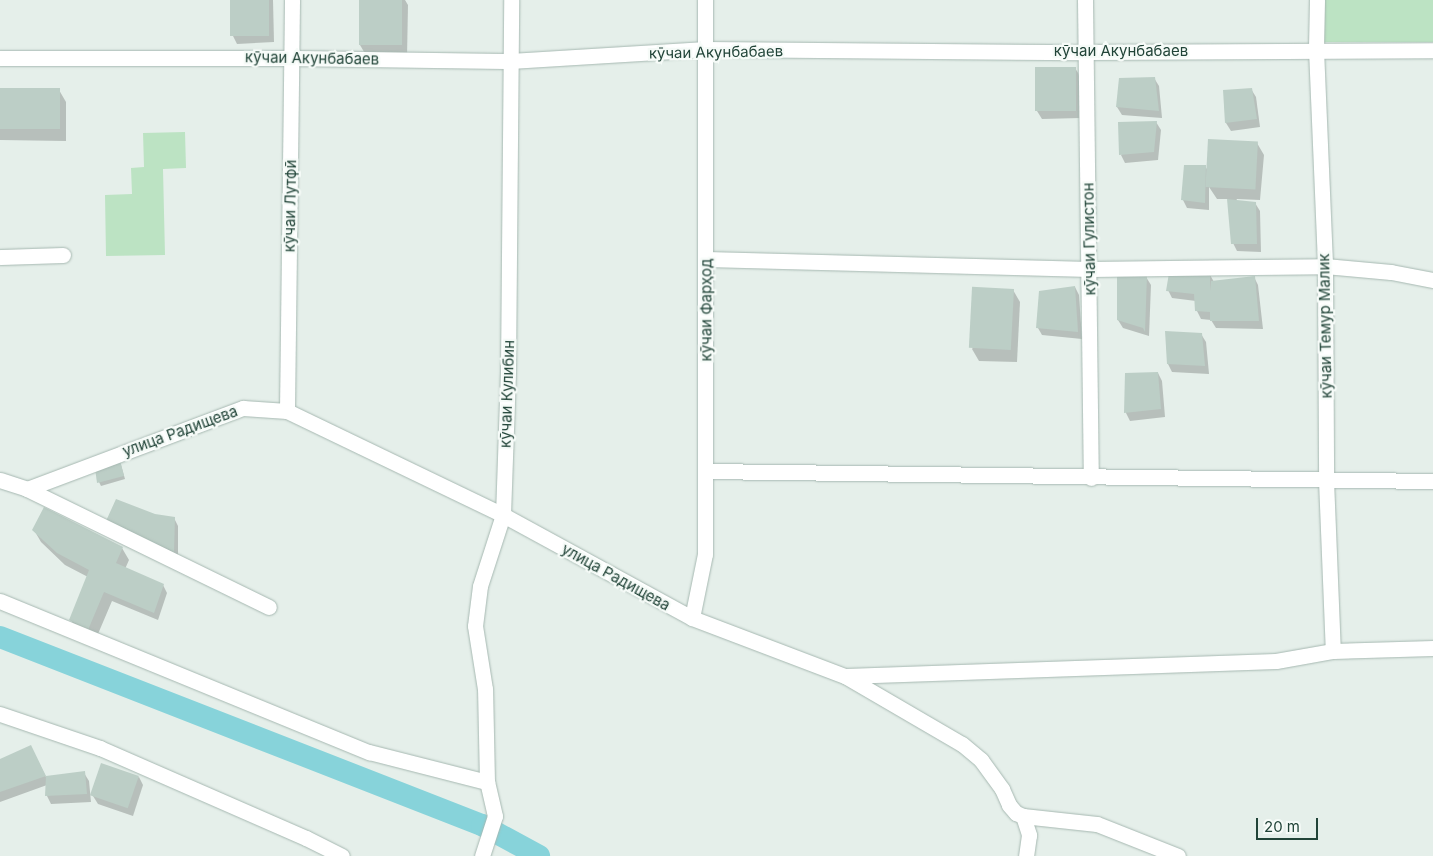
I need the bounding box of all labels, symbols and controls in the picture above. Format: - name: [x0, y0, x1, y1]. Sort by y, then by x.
- street label: кӯчаи Акунбабаев: [649, 42, 783, 62]
- street label: кӯчаи Акунбабаев: [1054, 42, 1188, 60]
- street label: кӯчаи Акунбабаев: [245, 48, 379, 68]
- street label: кӯчаи Лутфӣ: [280, 160, 300, 252]
- street label: кӯчаи Гулистон: [1079, 182, 1099, 296]
- street label: кӯчаи Темур Малик: [1315, 253, 1335, 399]
- street label: кӯчаи Фарҳод: [697, 259, 715, 361]
- street label: кӯчаи Кулибин: [496, 340, 518, 448]
- street label: улица Радищева: [120, 402, 240, 460]
- street label: улица Радищева: [559, 540, 673, 614]
- scale bar: [1258, 808, 1320, 840]
- text: 20 m: [1264, 817, 1300, 836]

